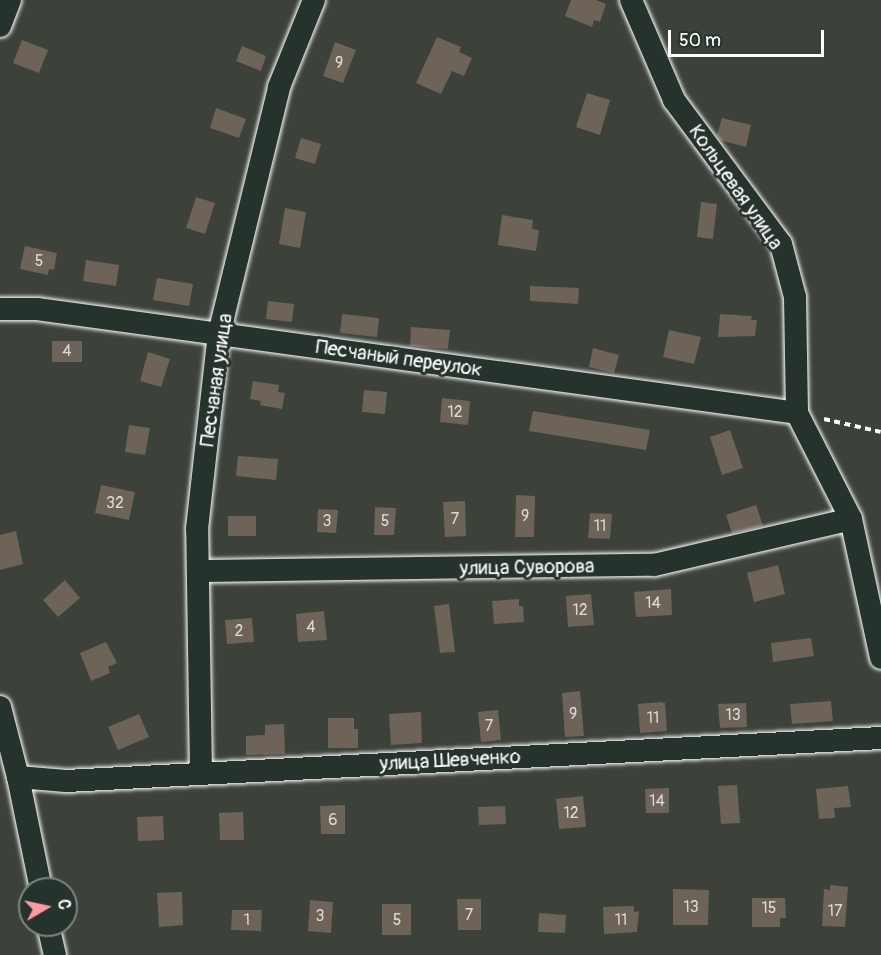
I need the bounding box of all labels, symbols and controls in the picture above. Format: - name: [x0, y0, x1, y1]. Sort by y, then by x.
- scale bar: [671, 18, 827, 56]
- text: 50 m: [679, 29, 721, 52]
- house number: 9: [335, 53, 343, 73]
- street label: Кольцевая улица: [684, 120, 788, 254]
- house number: 5: [35, 251, 43, 271]
- street label: Песчаная улица: [195, 312, 237, 448]
- street label: Песчаный переулок: [314, 334, 484, 382]
- house number: 4: [62, 341, 72, 361]
- house number: 12: [447, 402, 463, 422]
- house number: 32: [106, 493, 124, 513]
- house number: 9: [521, 506, 529, 526]
- house number: 7: [451, 509, 459, 529]
- house number: 3: [323, 511, 331, 531]
- house number: 5: [381, 511, 389, 531]
- house number: 11: [594, 516, 606, 536]
- street label: улица Суворова: [459, 554, 595, 580]
- house number: 14: [645, 593, 661, 613]
- house number: 12: [572, 600, 588, 620]
- house number: 4: [306, 617, 316, 637]
- house number: 2: [235, 621, 243, 641]
- house number: 9: [569, 704, 577, 724]
- house number: 13: [725, 705, 741, 725]
- house number: 11: [647, 708, 659, 728]
- house number: 7: [485, 716, 493, 736]
- street label: улица Шевченко: [379, 744, 521, 776]
- house number: 14: [649, 791, 665, 811]
- house number: 12: [563, 803, 579, 823]
- house number: 6: [328, 810, 338, 830]
- north arrow: [18, 877, 78, 937]
- house number: 13: [683, 897, 699, 917]
- text: С: [53, 898, 74, 911]
- house number: 15: [762, 898, 776, 918]
- house number: 17: [828, 901, 842, 921]
- house number: 7: [465, 905, 473, 925]
- house number: 3: [316, 906, 324, 926]
- house number: 1: [244, 910, 250, 930]
- house number: 5: [393, 910, 401, 930]
- house number: 11: [615, 910, 627, 930]

